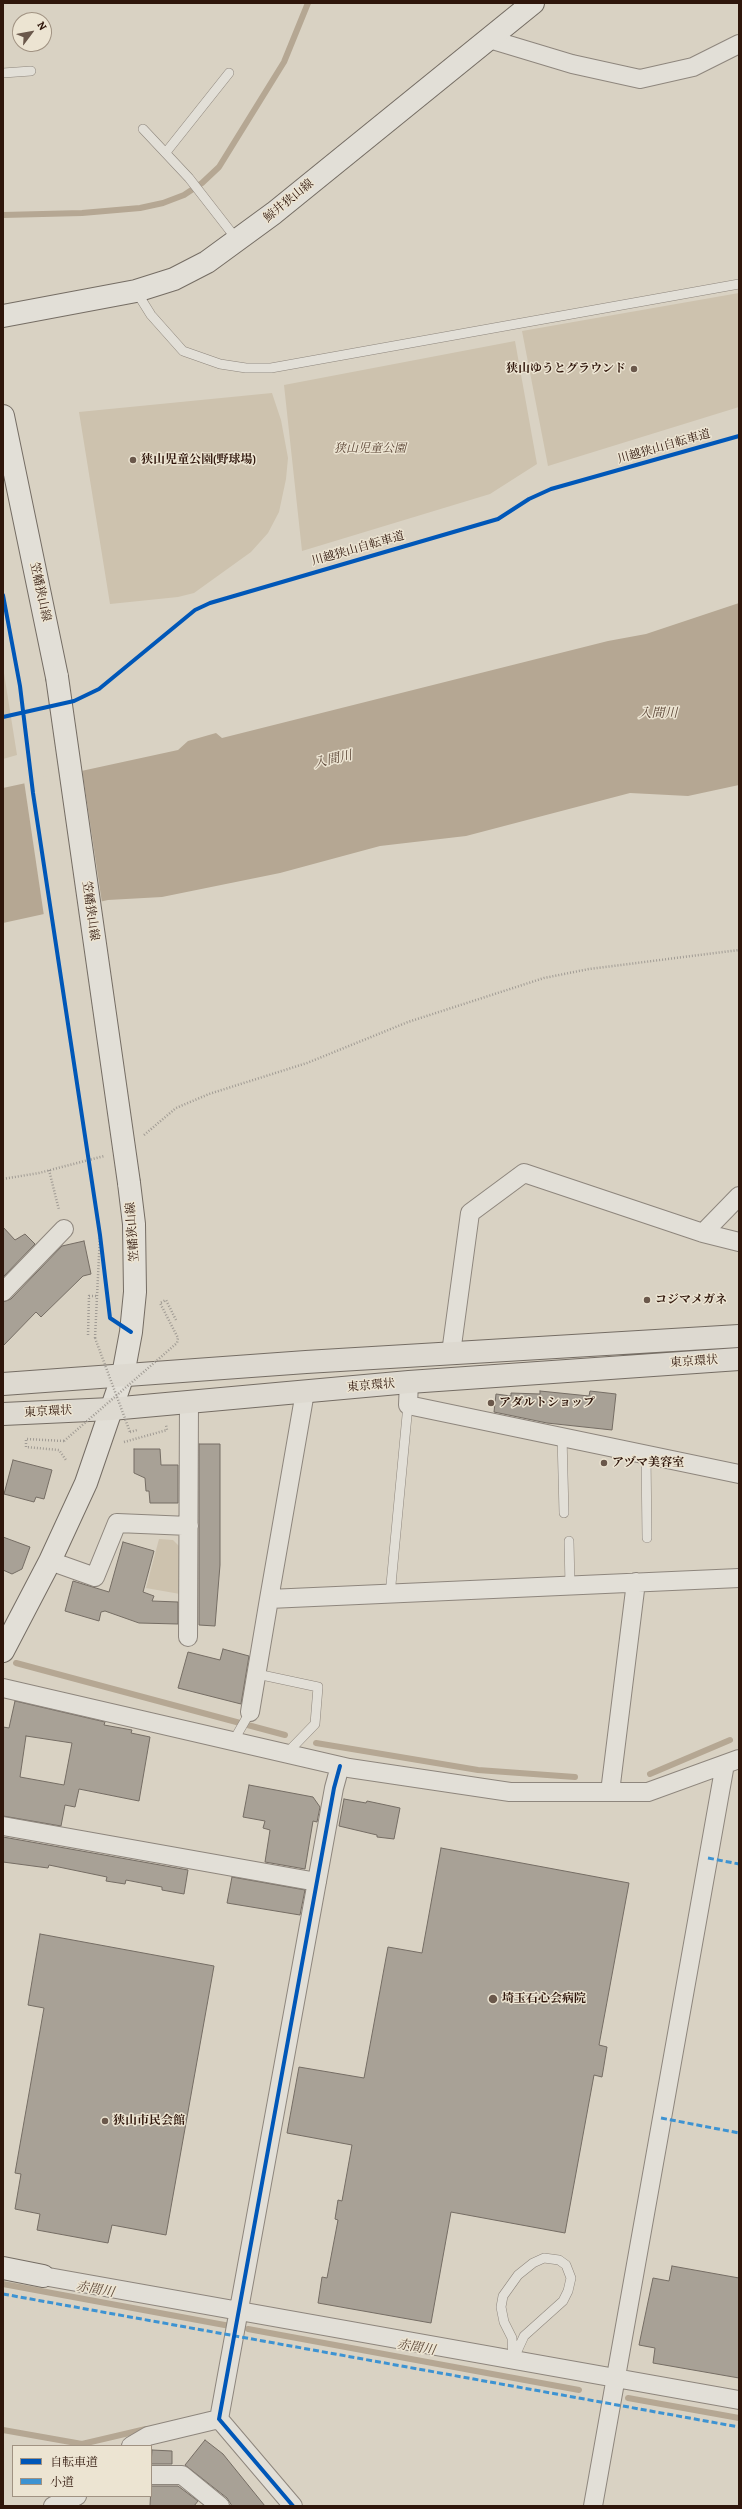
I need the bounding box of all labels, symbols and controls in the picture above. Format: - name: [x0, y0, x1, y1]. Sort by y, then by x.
- north arrow: [12, 12, 52, 52]
- text: N: [33, 19, 50, 33]
- street label: 鯨井狭山線: [261, 177, 317, 225]
- place label: 狭山ゆうとグラウンド: [506, 362, 626, 376]
- marker: 狭山ゆうとグラウンド: [629, 364, 639, 374]
- street label: 川越狭山自転車道: [616, 427, 712, 467]
- park label: 狭山児童公園: [334, 442, 406, 456]
- place label: 狭山児童公園(野球場): [141, 453, 256, 467]
- marker: 狭山児童公園(野球場): [128, 455, 138, 465]
- street label: 川越狭山自転車道: [310, 529, 406, 569]
- street label: 笠幡狭山線: [27, 561, 53, 623]
- water label: 入間川: [639, 706, 677, 722]
- water label: 入間川: [312, 748, 354, 772]
- street label: 笠幡狭山線: [79, 880, 101, 942]
- street label: 笠幡狭山線: [124, 1202, 142, 1262]
- place label: コジマメガネ: [655, 1293, 727, 1307]
- marker: コジマメガネ: [642, 1295, 652, 1305]
- street label: 東京環状: [670, 1353, 718, 1371]
- street label: 東京環状: [346, 1377, 396, 1395]
- place label: アダルトショップ: [499, 1396, 595, 1410]
- marker: アダルトショップ: [486, 1398, 496, 1408]
- street label: 東京環状: [24, 1404, 72, 1420]
- place label: アヅマ美容室: [612, 1456, 684, 1470]
- marker: アヅマ美容室: [599, 1458, 609, 1468]
- place label: 埼玉石心会病院: [502, 1992, 586, 2006]
- marker: 埼玉石心会病院: [487, 1993, 499, 2005]
- place label: 狭山市民会館: [113, 2114, 185, 2128]
- marker: 狭山市民会館: [100, 2116, 110, 2126]
- water label: 赤間川: [74, 2279, 116, 2301]
- water label: 赤間川: [395, 2337, 437, 2359]
- legend: [12, 2445, 152, 2497]
- text: 自転車道: [50, 2454, 98, 2470]
- text: 小道: [50, 2474, 74, 2490]

